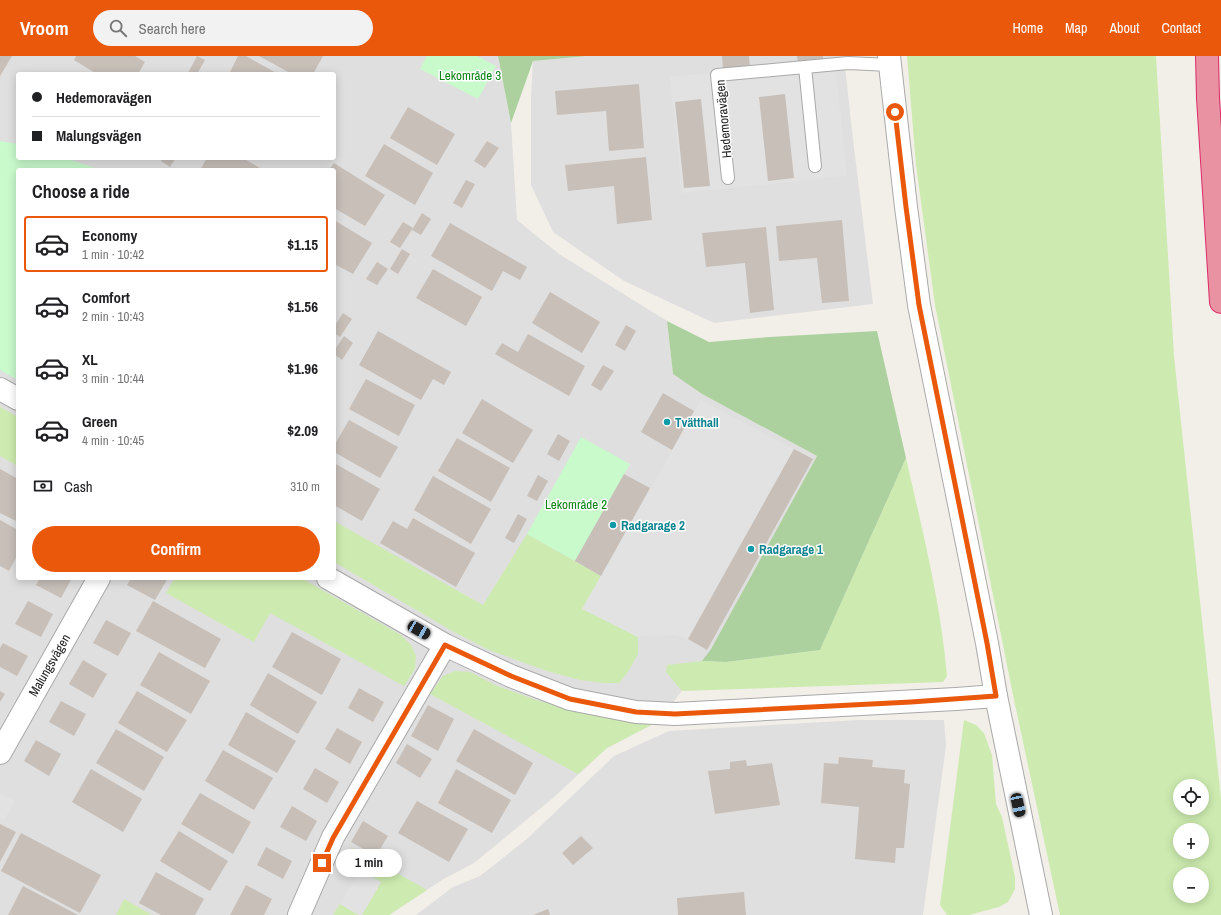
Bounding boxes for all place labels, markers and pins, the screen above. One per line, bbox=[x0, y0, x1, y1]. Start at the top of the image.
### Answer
place label: Tvätthall bbox=[675, 414, 719, 431]
marker: Tvätthall bbox=[662, 417, 672, 427]
place label: Radgarage 2 bbox=[621, 517, 685, 534]
marker: Radgarage 2 bbox=[608, 520, 618, 530]
place label: Radgarage 1 bbox=[759, 541, 823, 558]
marker: Radgarage 1 bbox=[746, 544, 756, 554]

